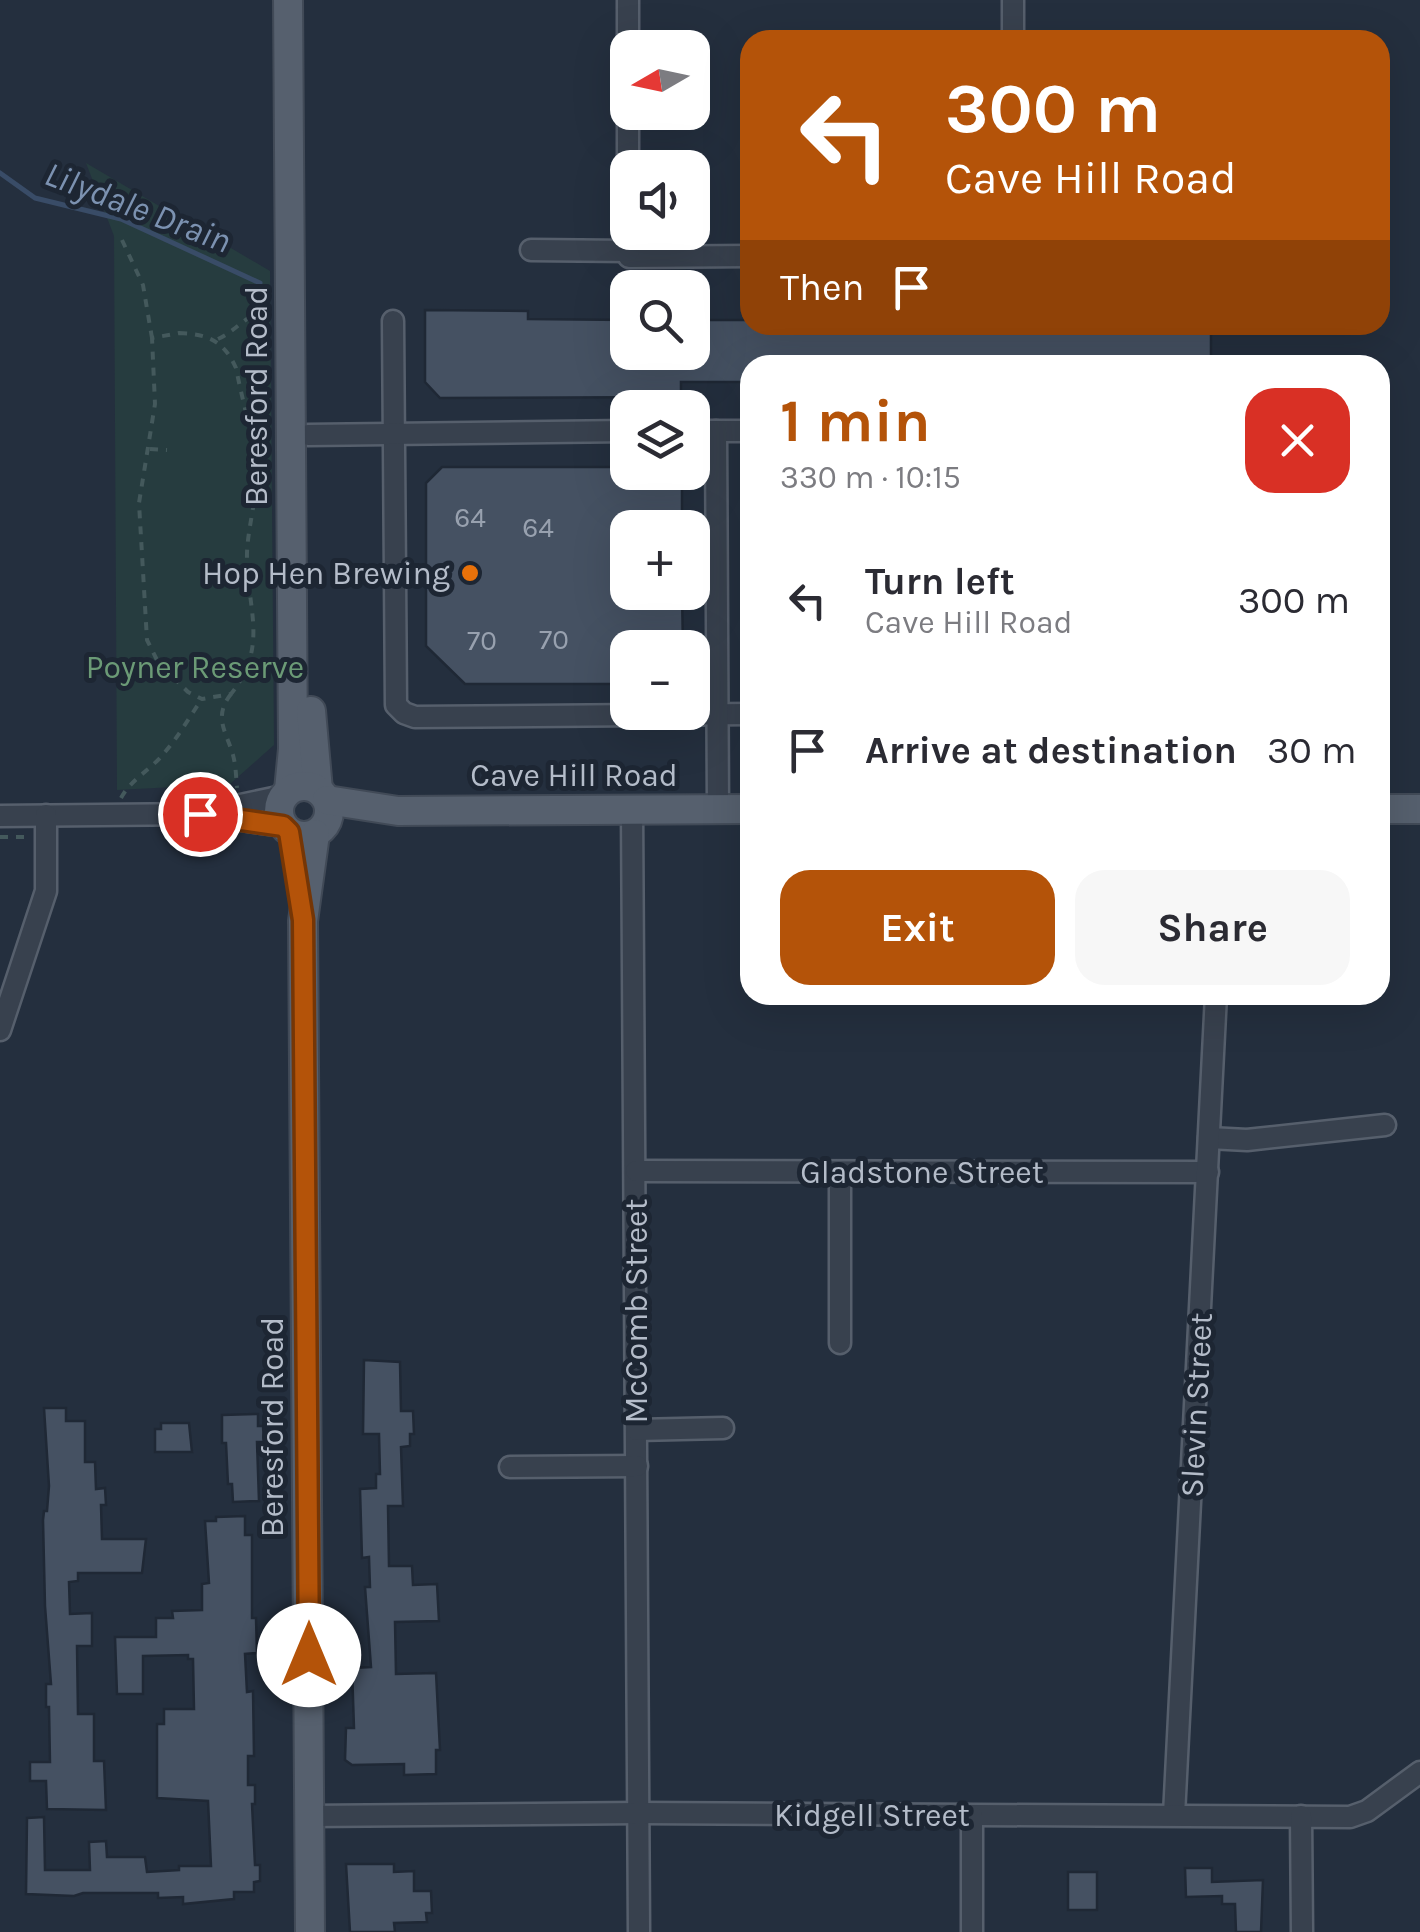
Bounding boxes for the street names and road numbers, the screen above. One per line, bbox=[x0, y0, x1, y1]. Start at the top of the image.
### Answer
street label: Beresford Road bbox=[238, 286, 275, 506]
street label: Cave Hill Road bbox=[470, 757, 678, 794]
street label: Gladstone Street bbox=[800, 1154, 1044, 1191]
street label: McComb Street bbox=[618, 1198, 655, 1424]
street label: Slevin Street bbox=[1173, 1312, 1220, 1498]
street label: Beresford Road bbox=[254, 1317, 291, 1537]
street label: Kidgell Street bbox=[774, 1797, 970, 1834]

